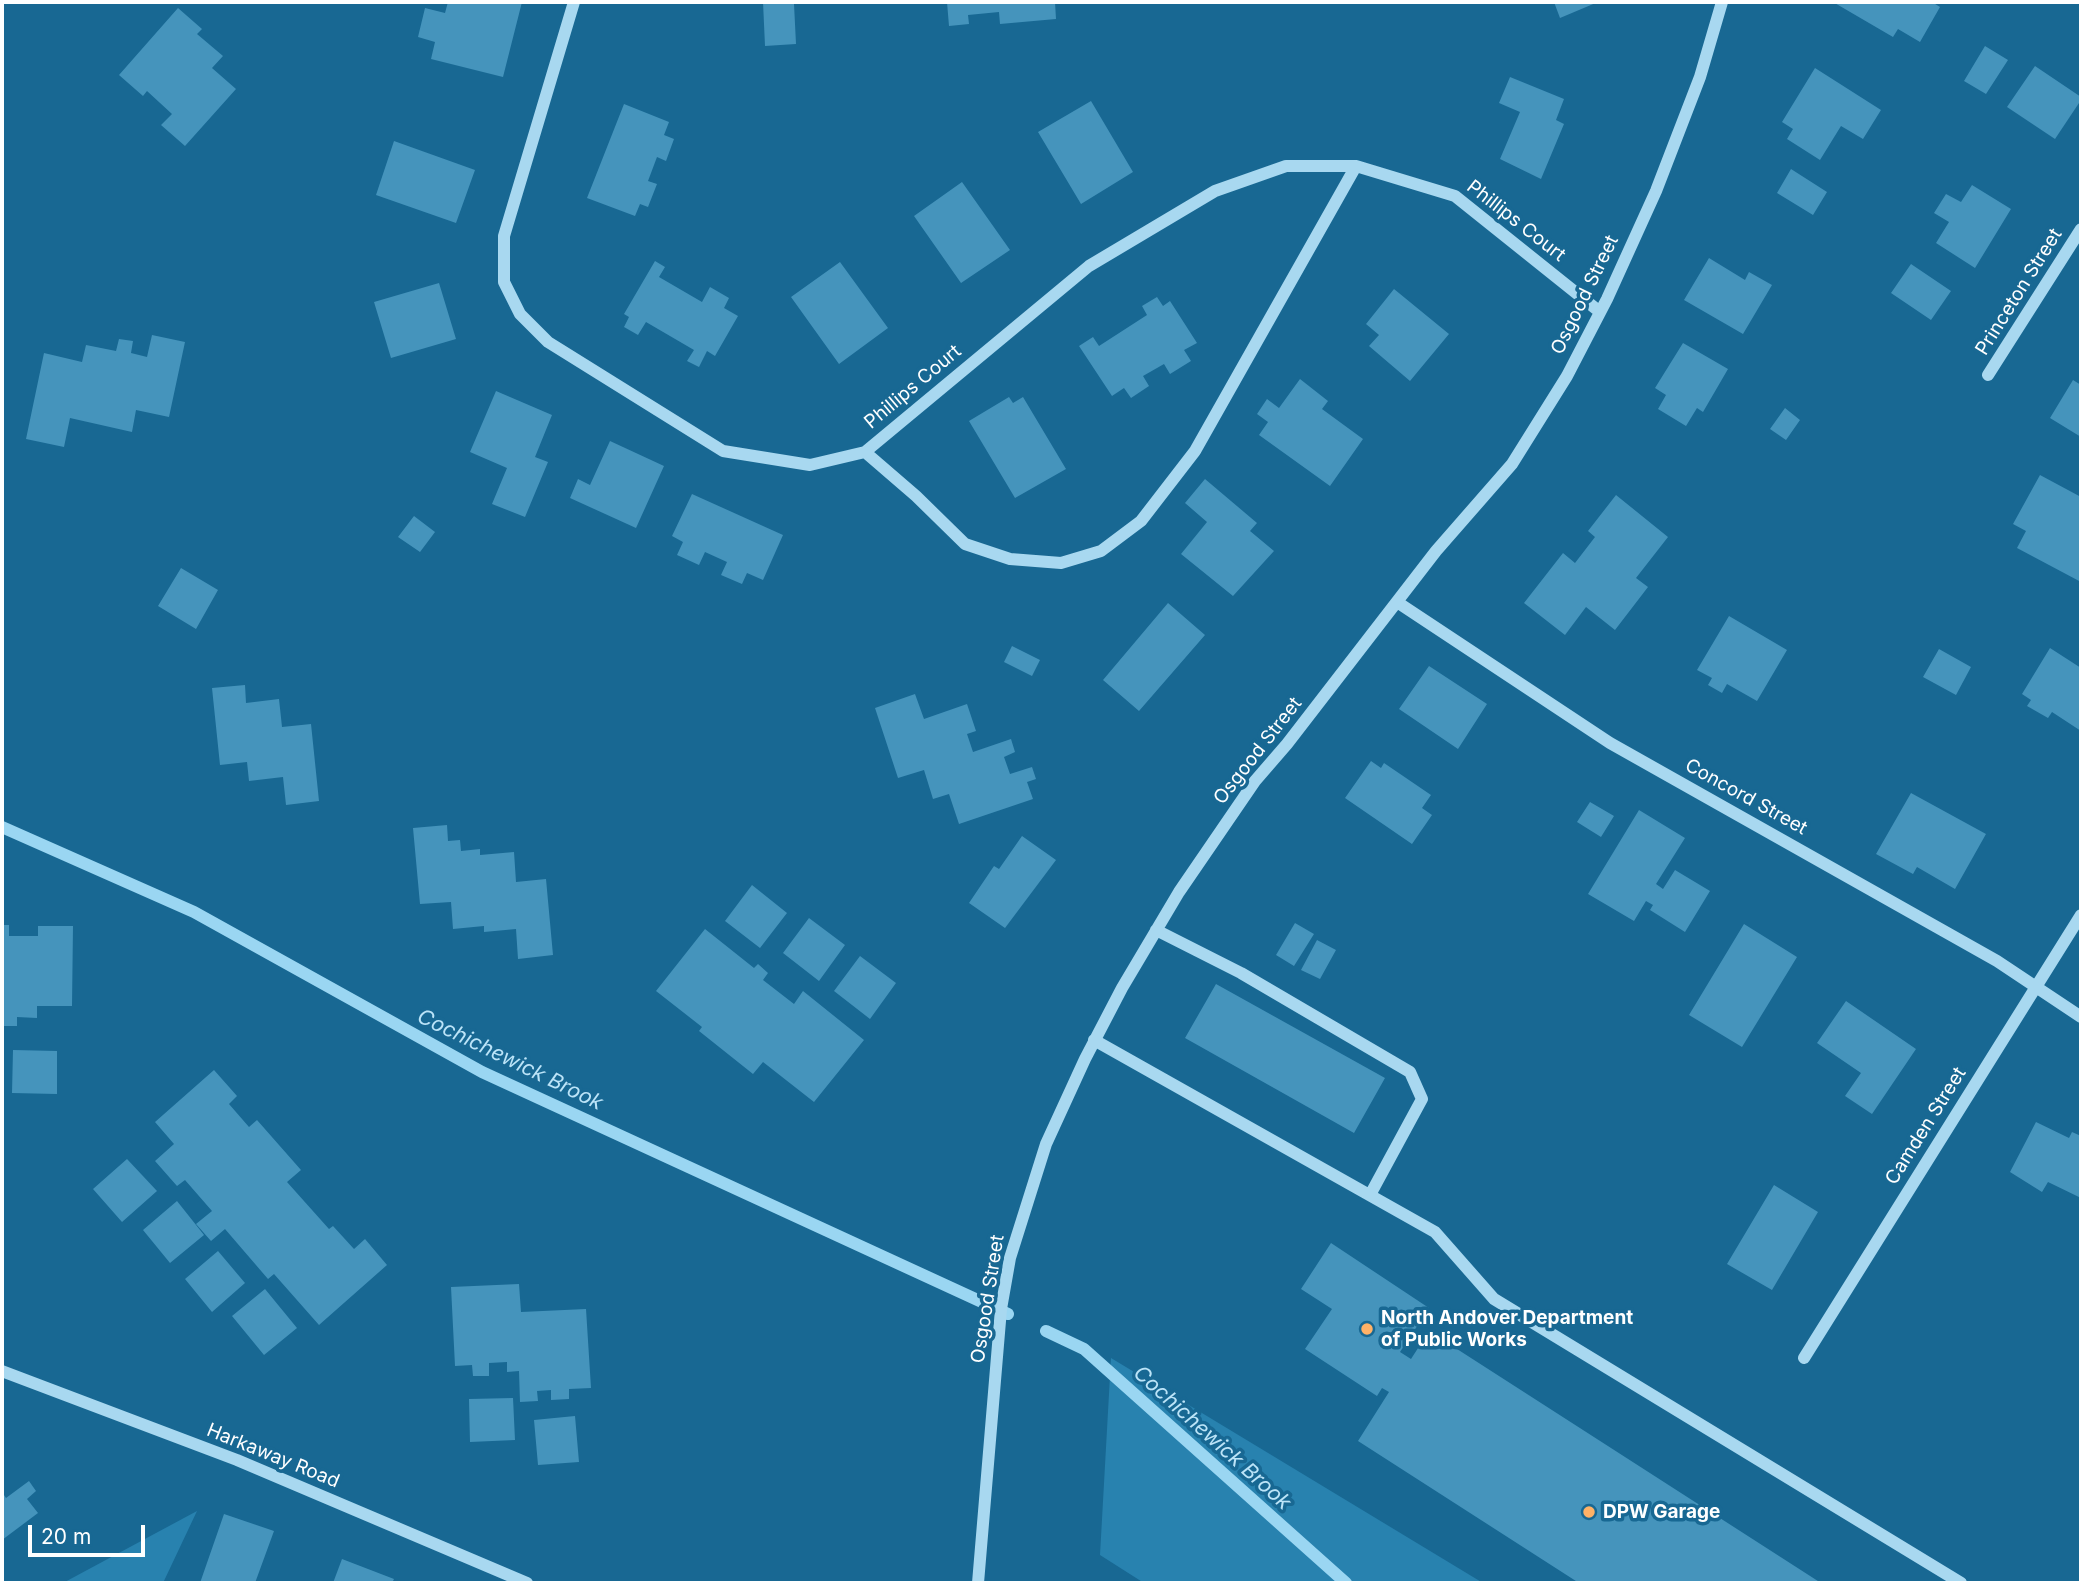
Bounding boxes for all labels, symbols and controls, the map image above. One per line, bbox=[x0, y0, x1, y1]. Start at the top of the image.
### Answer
street label: Phillips Court bbox=[1462, 175, 1570, 267]
street label: Princeton Street bbox=[1971, 224, 2067, 360]
street label: Osgood Street bbox=[1546, 232, 1624, 358]
street label: Phillips Court bbox=[860, 340, 966, 434]
street label: Osgood Street bbox=[1209, 693, 1307, 809]
street label: Concord Street bbox=[1681, 754, 1811, 840]
water label: Cochichewick Brook bbox=[413, 1004, 607, 1116]
street label: Camden Street bbox=[1881, 1063, 1971, 1189]
street label: Osgood Street bbox=[967, 1233, 1009, 1365]
place label: North Andover Department of Public Works bbox=[1381, 1307, 1633, 1351]
marker: North Andover Department of Public Works bbox=[1359, 1321, 1375, 1337]
water label: Cochichewick Brook bbox=[1128, 1361, 1296, 1515]
street label: Harkaway Road bbox=[203, 1419, 343, 1493]
place label: DPW Garage bbox=[1603, 1501, 1720, 1523]
marker: DPW Garage bbox=[1581, 1504, 1597, 1520]
scale bar bbox=[32, 1512, 149, 1556]
text: 20 m bbox=[41, 1524, 91, 1549]

